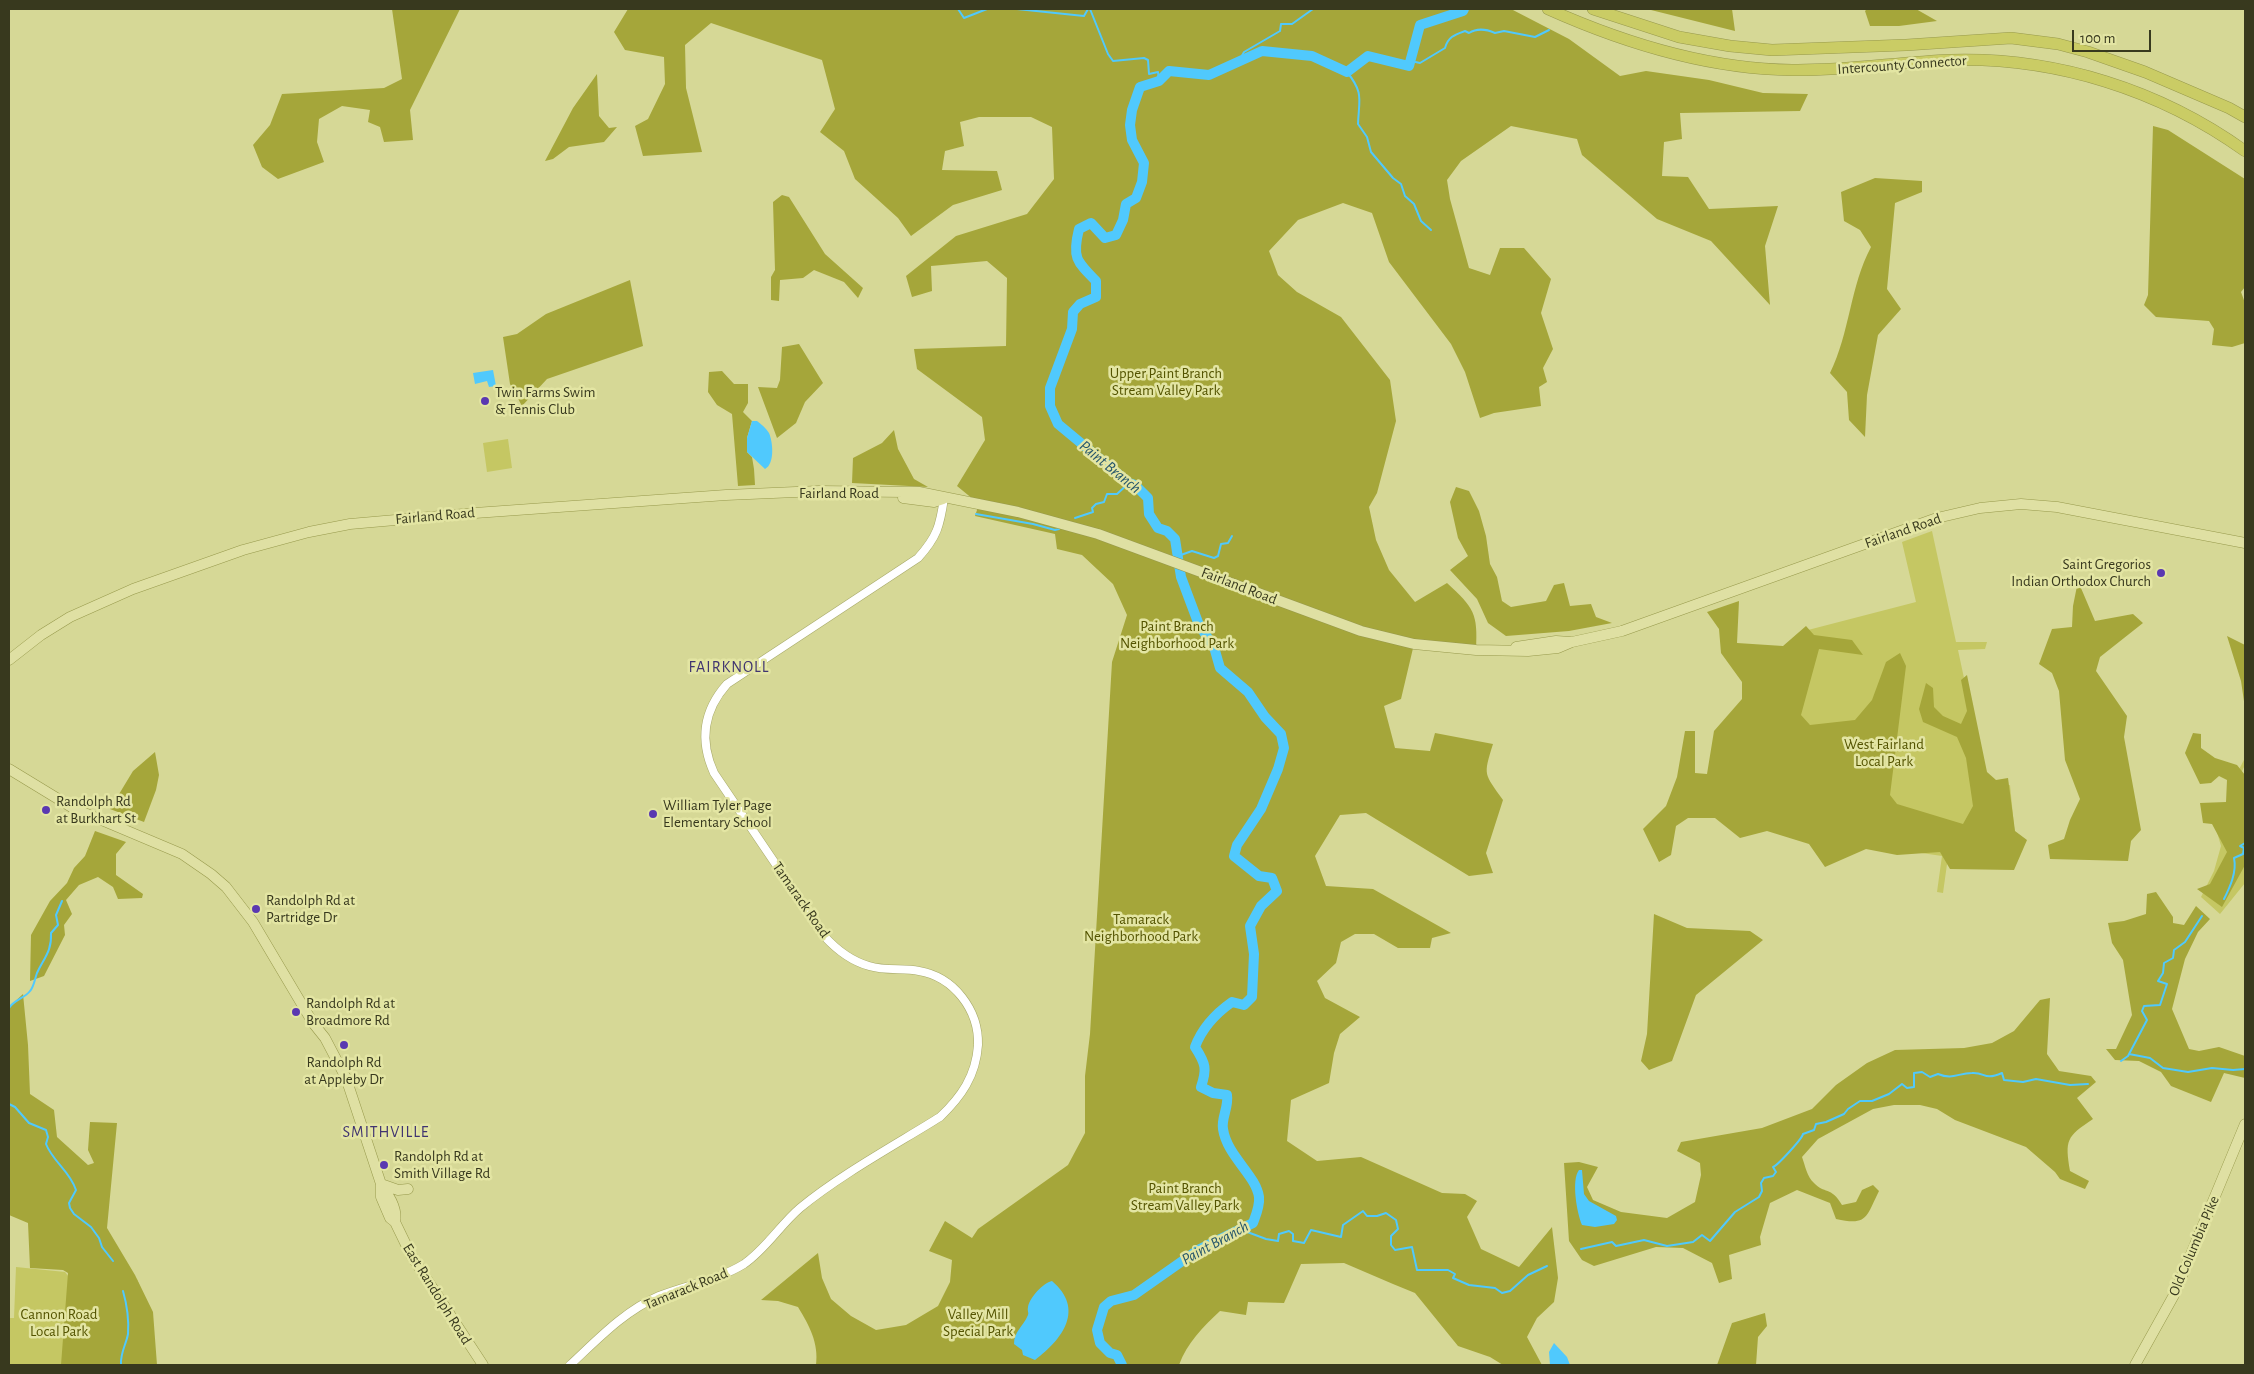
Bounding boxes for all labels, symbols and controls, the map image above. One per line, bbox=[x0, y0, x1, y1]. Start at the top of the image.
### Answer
scale bar bbox=[2074, 20, 2153, 52]
text: 100 m bbox=[2080, 31, 2115, 46]
street label: Intercounty Connector bbox=[1837, 52, 1967, 78]
park label: Upper Paint Branch Stream Valley Park bbox=[1110, 364, 1222, 399]
place label: Twin Farms Swim & Tennis Club bbox=[495, 383, 596, 418]
marker: Twin Farms Swim & Tennis Club bbox=[479, 395, 491, 407]
water label: Paint Branch bbox=[1075, 436, 1145, 498]
street label: Fairland Road bbox=[799, 484, 879, 502]
street label: Fairland Road bbox=[394, 504, 476, 528]
street label: Fairland Road bbox=[1862, 510, 1944, 552]
place label: Saint Gregorios Indian Orthodox Church bbox=[2011, 555, 2151, 590]
street label: Fairland Road bbox=[1199, 563, 1279, 609]
marker: Saint Gregorios Indian Orthodox Church bbox=[2155, 567, 2167, 579]
park label: Paint Branch Neighborhood Park bbox=[1120, 617, 1234, 652]
district label: FAIRKNOLL bbox=[687, 657, 771, 677]
park label: West Fairland Local Park bbox=[1844, 735, 1924, 770]
place label: Randolph Rd at Burkhart St bbox=[56, 792, 136, 827]
place label: William Tyler Page Elementary School bbox=[663, 796, 772, 831]
marker: Randolph Rd at Burkhart St bbox=[40, 804, 52, 816]
marker: William Tyler Page Elementary School bbox=[647, 808, 659, 820]
street label: Tamarack Road bbox=[768, 859, 834, 941]
place label: Randolph Rd at Partridge Dr bbox=[266, 891, 355, 926]
marker: Randolph Rd at Partridge Dr bbox=[250, 903, 262, 915]
park label: Tamarack Neighborhood Park bbox=[1084, 910, 1198, 945]
place label: Randolph Rd at Broadmore Rd bbox=[306, 994, 395, 1029]
marker: Randolph Rd at Broadmore Rd bbox=[290, 1006, 302, 1018]
marker: Randolph Rd at Appleby Dr bbox=[338, 1039, 350, 1051]
place label: Randolph Rd at Appleby Dr bbox=[304, 1053, 384, 1088]
district label: SMITHVILLE bbox=[341, 1122, 431, 1142]
place label: Randolph Rd at Smith Village Rd bbox=[394, 1147, 490, 1182]
marker: Randolph Rd at Smith Village Rd bbox=[378, 1159, 390, 1171]
park label: Paint Branch Stream Valley Park bbox=[1131, 1179, 1239, 1214]
street label: Old Columbia Pike bbox=[2165, 1193, 2223, 1299]
water label: Paint Branch bbox=[1178, 1217, 1252, 1269]
street label: East Randolph Road bbox=[399, 1240, 475, 1348]
street label: Tamarack Road bbox=[642, 1264, 730, 1314]
park label: Cannon Road Local Park bbox=[20, 1305, 98, 1340]
park label: Valley Mill Special Park bbox=[943, 1305, 1013, 1340]

